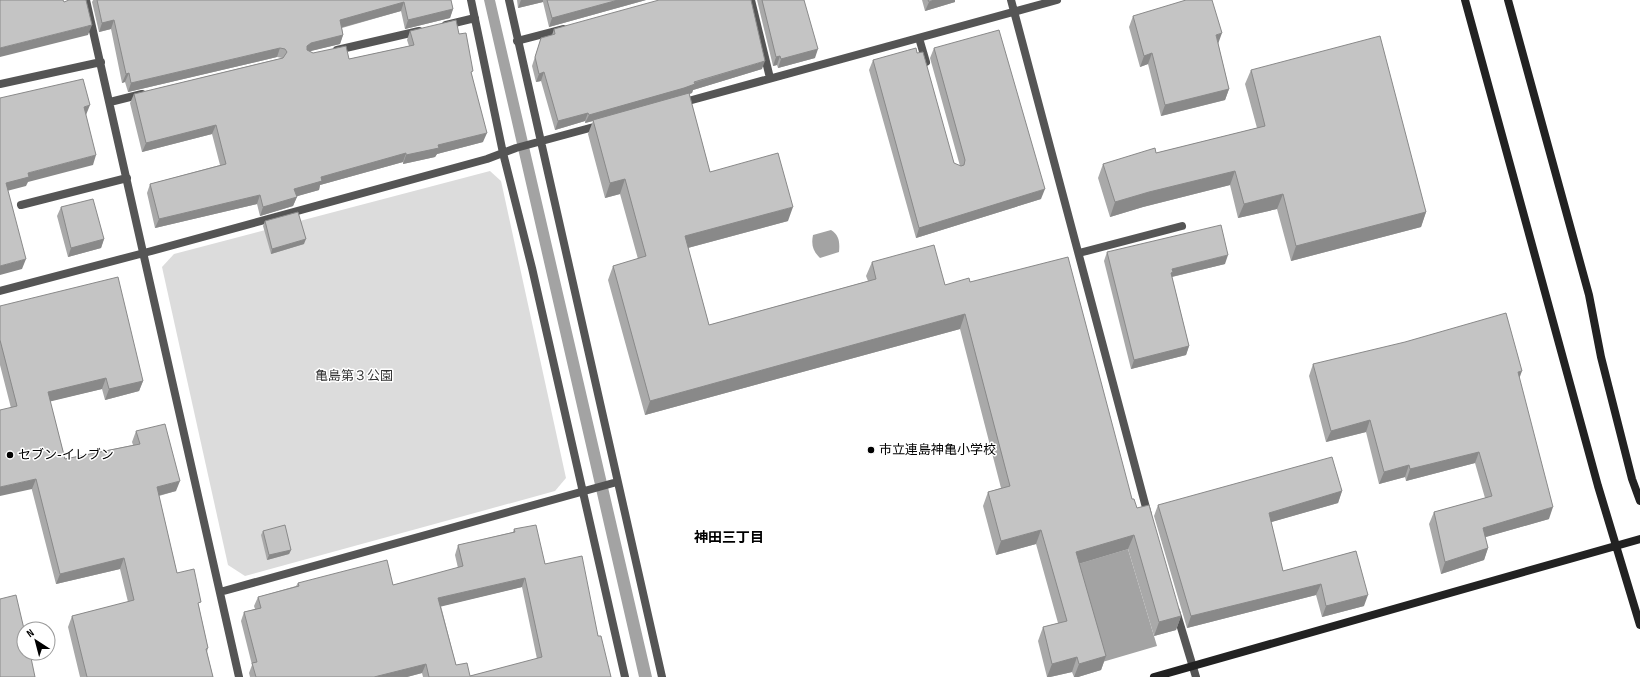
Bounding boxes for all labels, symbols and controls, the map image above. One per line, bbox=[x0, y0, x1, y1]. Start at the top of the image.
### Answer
park label: 亀島第３公園 bbox=[315, 368, 393, 384]
place label: 市立連島神亀小学校 bbox=[879, 442, 996, 458]
marker: 市立連島神亀小学校 bbox=[866, 445, 876, 455]
place label: セブン-イレブン bbox=[18, 447, 114, 463]
marker: セブン-イレブン bbox=[5, 450, 15, 460]
district label: 神田三丁目 bbox=[694, 529, 764, 546]
north arrow bbox=[16, 621, 56, 661]
text: N bbox=[24, 626, 37, 640]

